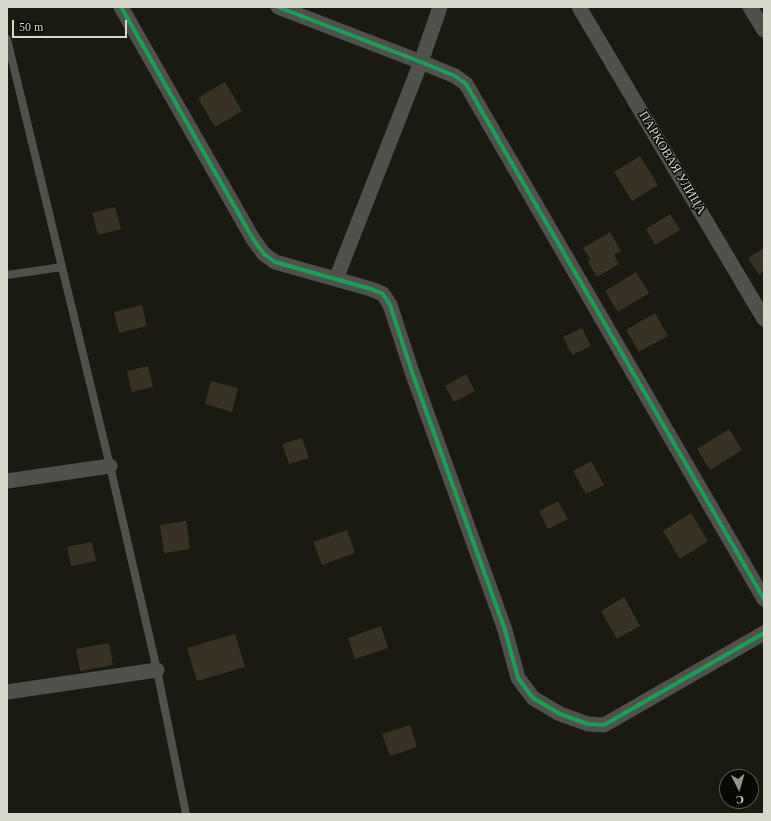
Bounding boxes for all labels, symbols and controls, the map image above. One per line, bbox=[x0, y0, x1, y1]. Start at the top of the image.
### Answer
scale bar bbox=[14, 12, 129, 38]
text: 50 m bbox=[19, 20, 43, 34]
street label: ПАРКОВАЯ УЛИЦА bbox=[635, 109, 709, 217]
north arrow bbox=[719, 769, 759, 809]
text: С bbox=[735, 794, 744, 806]

